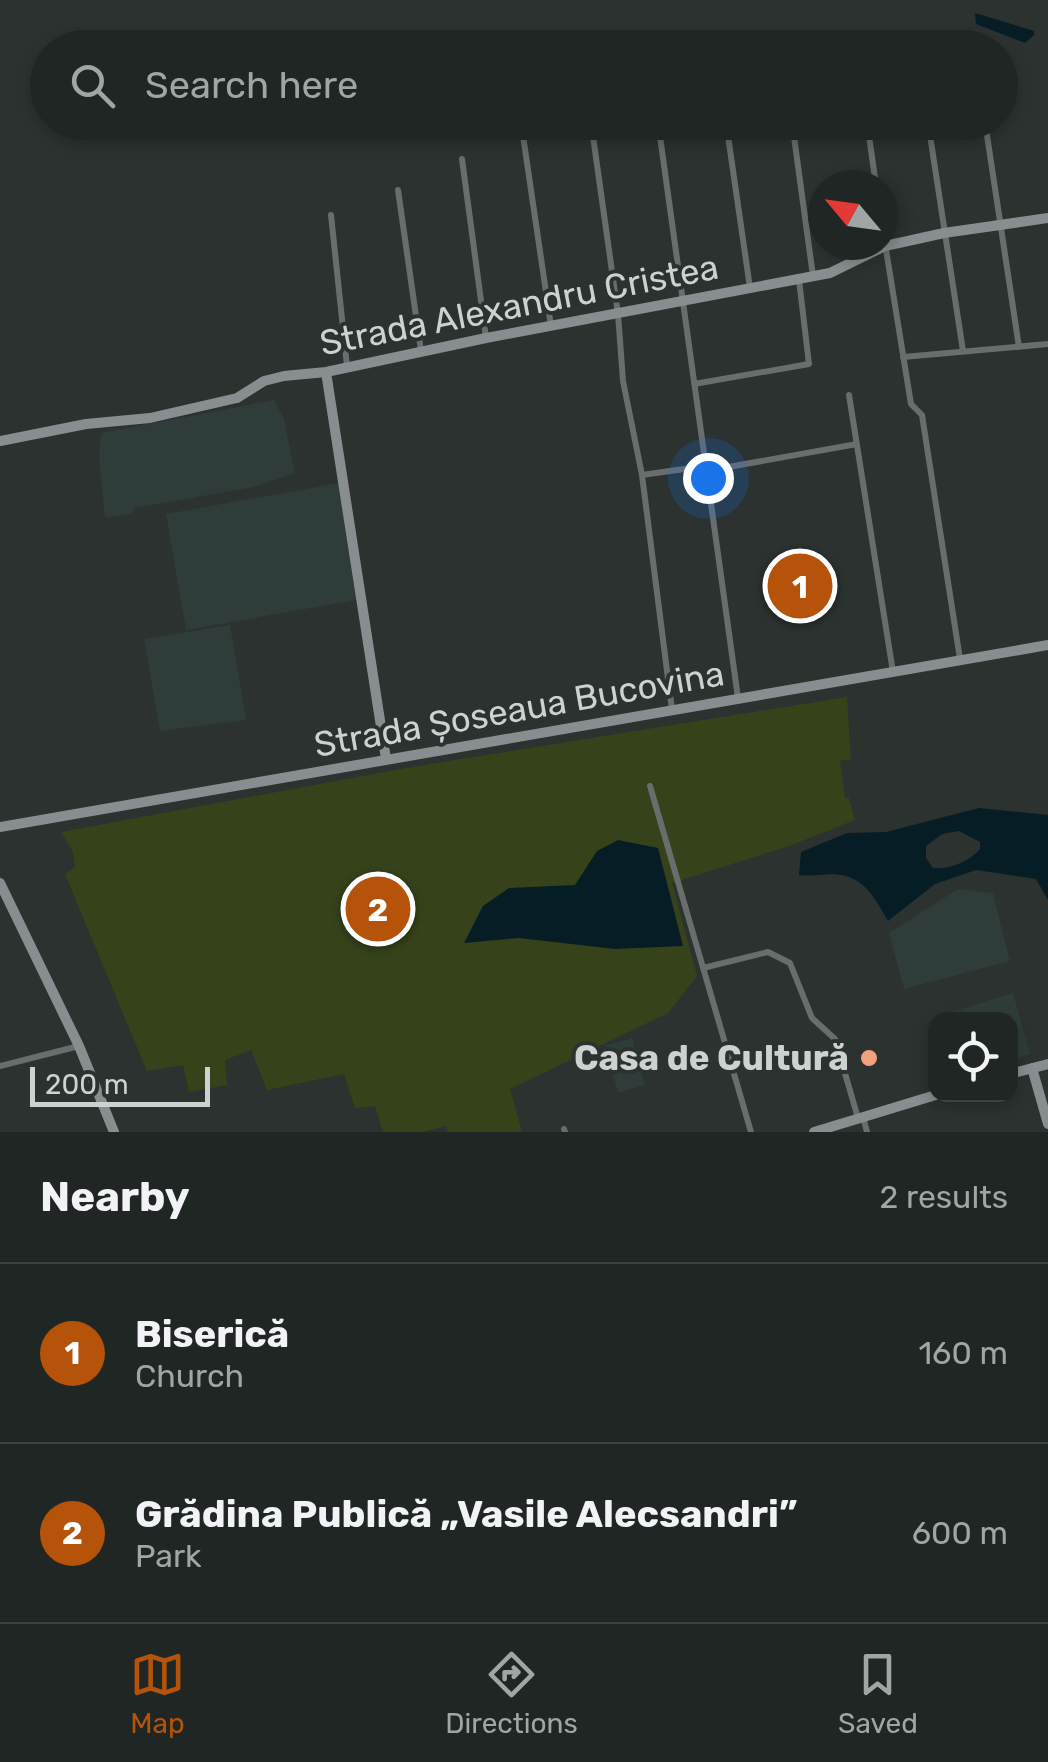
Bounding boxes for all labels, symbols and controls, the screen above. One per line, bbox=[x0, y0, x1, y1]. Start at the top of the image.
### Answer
search box bbox=[30, 30, 1018, 140]
icon: search bbox=[65, 58, 120, 113]
text: Search here bbox=[145, 62, 358, 108]
north arrow bbox=[808, 170, 898, 260]
street label: Strada Alexandru Cristea bbox=[316, 246, 722, 364]
your location bbox=[683, 453, 734, 504]
pin: 1 bbox=[768, 548, 832, 624]
street label: Strada Șoseaua Bucovina bbox=[311, 652, 727, 766]
pin: 2 bbox=[346, 872, 410, 946]
map controls bbox=[928, 1012, 1018, 1102]
button: locate bbox=[928, 1012, 1018, 1102]
place label: Casa de Cultură bbox=[574, 1037, 849, 1079]
marker: Casa de Cultură bbox=[858, 1047, 880, 1069]
scale bar bbox=[30, 1062, 210, 1106]
text: 200 m bbox=[45, 1068, 129, 1101]
text: Nearby bbox=[40, 1172, 190, 1222]
text: 2 results bbox=[879, 1178, 1008, 1216]
text: Biserică bbox=[135, 1311, 289, 1357]
text: 1 bbox=[65, 1334, 80, 1372]
text: 160 m bbox=[918, 1334, 1008, 1372]
text: Church bbox=[135, 1357, 244, 1395]
text: Grădina Publică „Vasile Alecsandri” bbox=[135, 1491, 797, 1537]
text: 2 bbox=[62, 1514, 83, 1552]
text: 600 m bbox=[912, 1514, 1008, 1552]
text: Park bbox=[135, 1537, 202, 1575]
tab: Map bbox=[130, 1647, 185, 1740]
tab: Directions bbox=[445, 1647, 578, 1740]
tab: Saved bbox=[838, 1647, 918, 1740]

